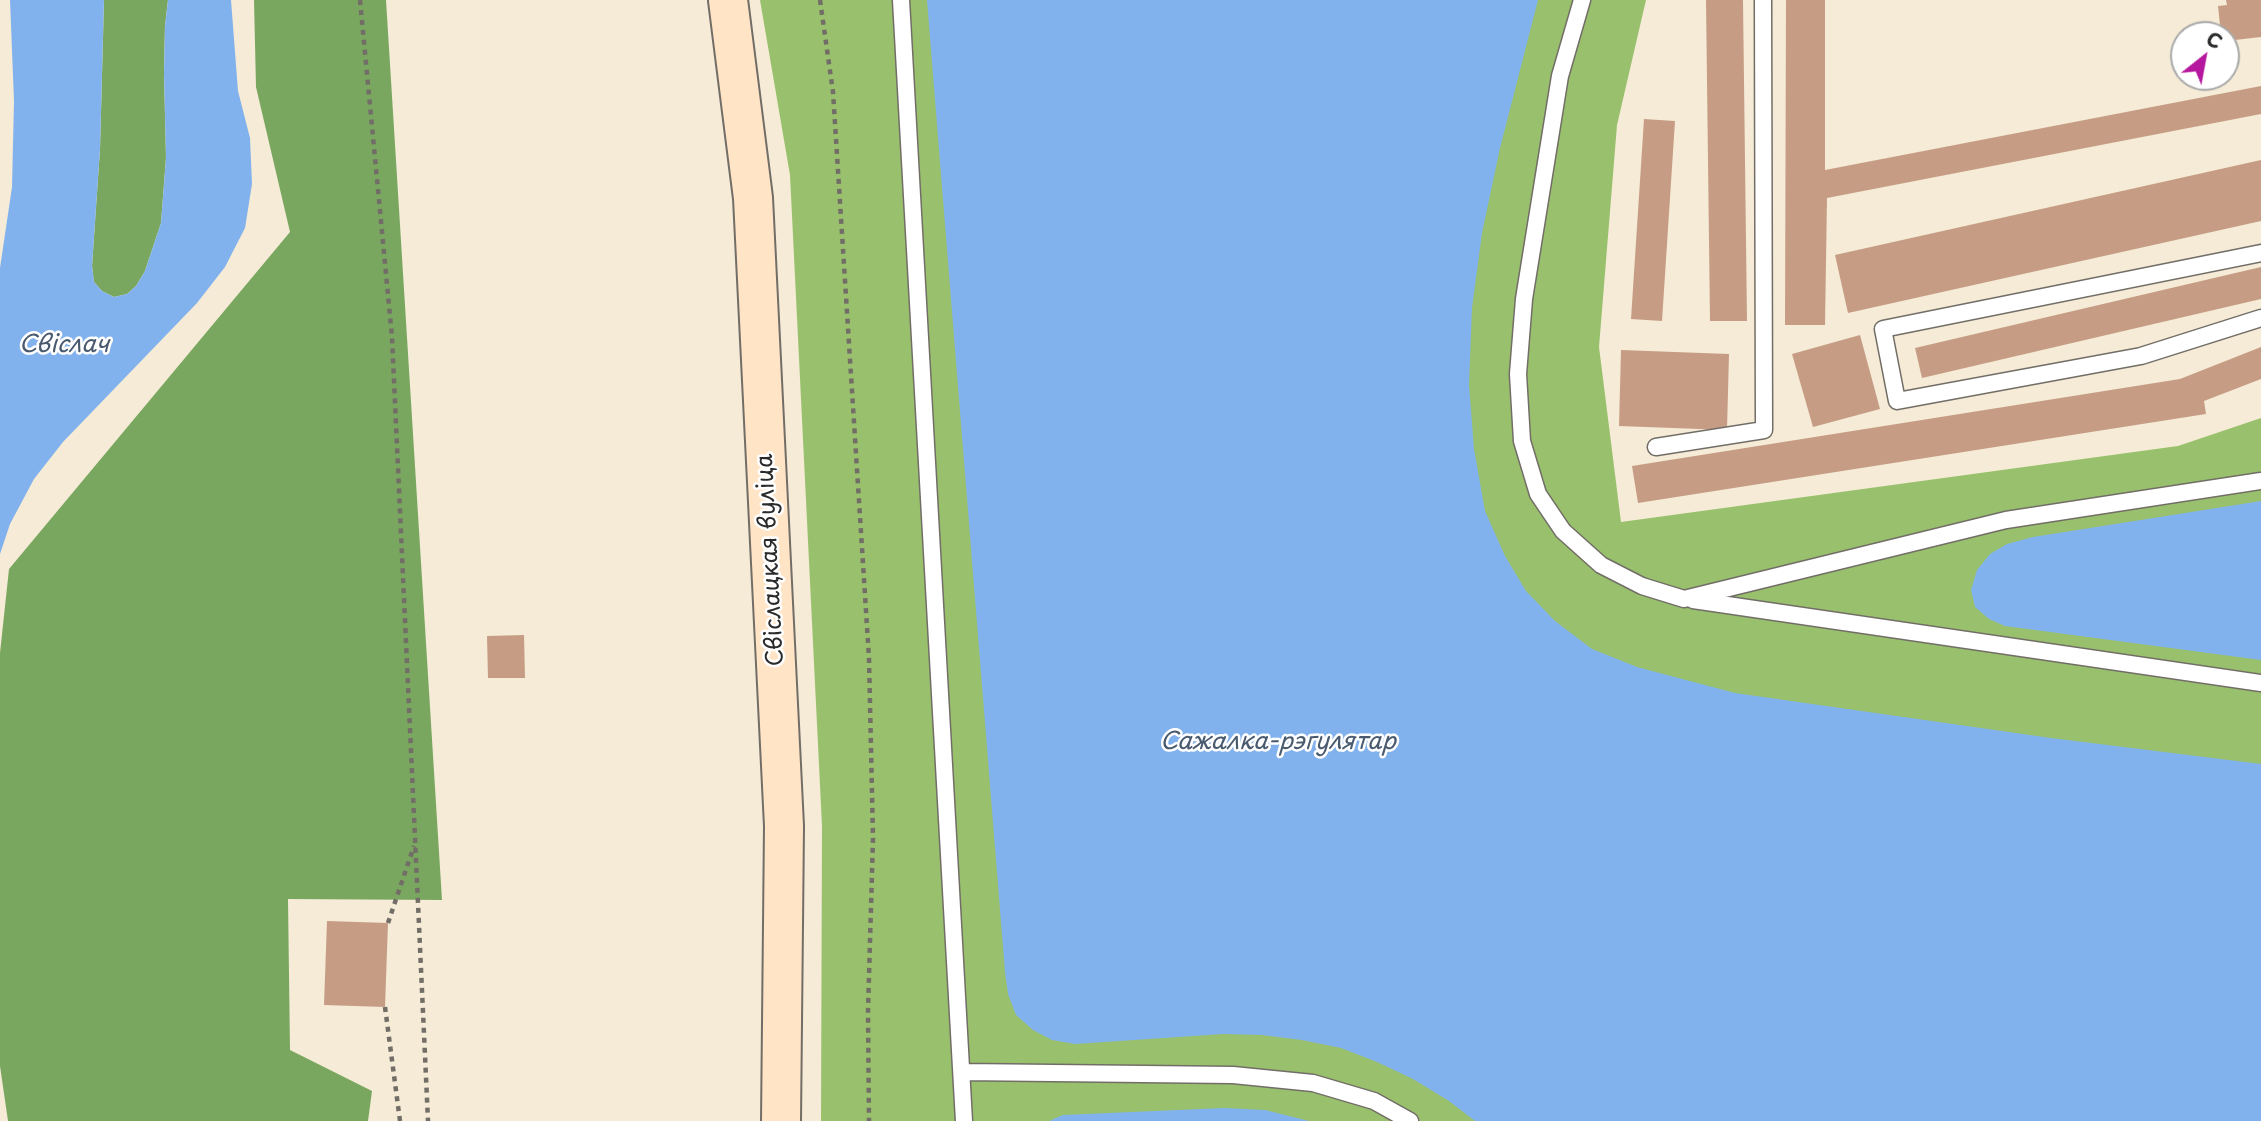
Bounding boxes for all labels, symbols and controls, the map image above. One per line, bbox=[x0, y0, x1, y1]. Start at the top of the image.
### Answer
north arrow bbox=[2170, 21, 2240, 91]
text: С bbox=[2201, 24, 2228, 55]
water label: Свіслач bbox=[19, 331, 109, 359]
street label: Свіслацкая вуліца bbox=[752, 453, 790, 667]
water label: Сажалка-рэгулятар bbox=[1160, 728, 1396, 756]

